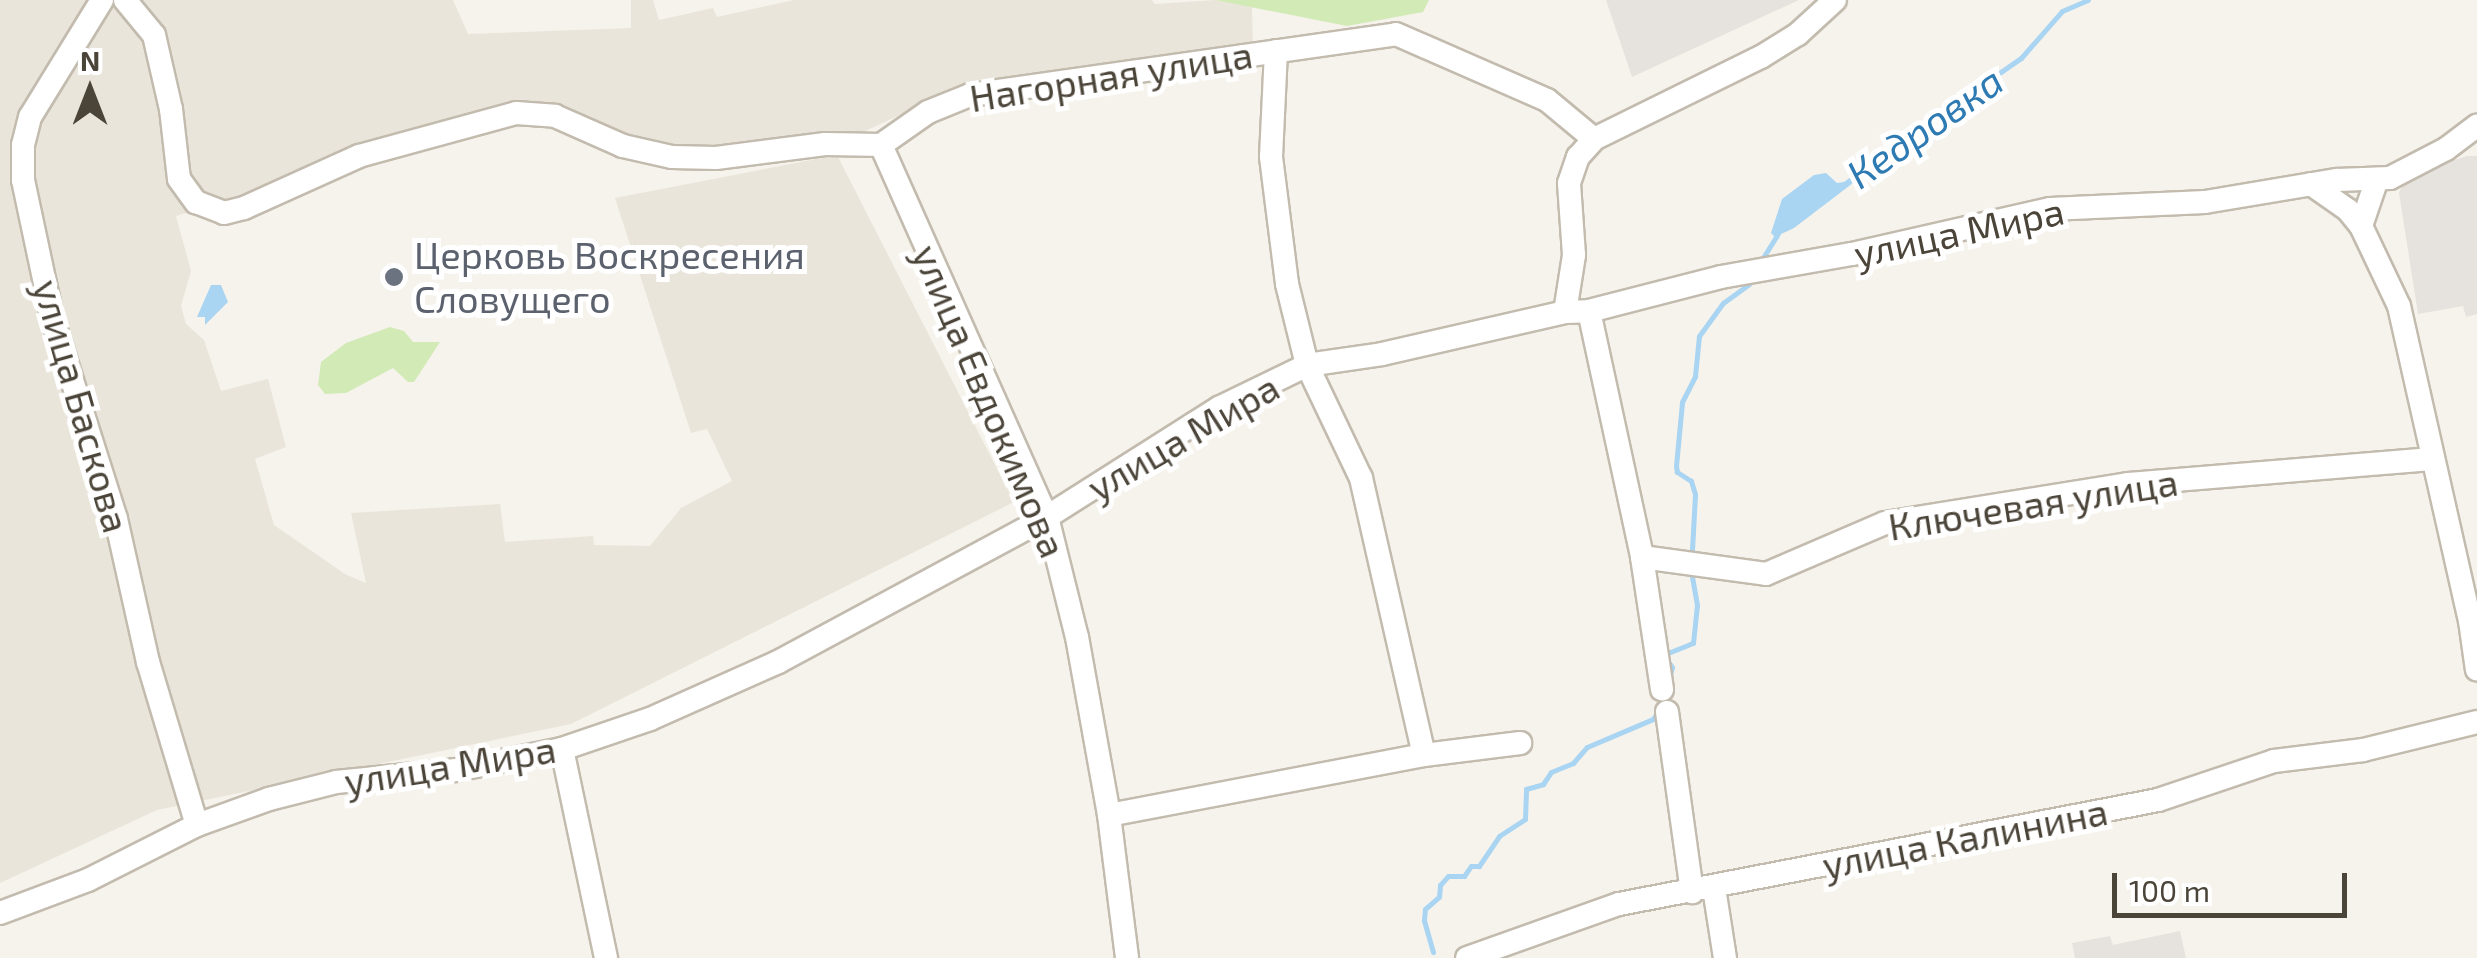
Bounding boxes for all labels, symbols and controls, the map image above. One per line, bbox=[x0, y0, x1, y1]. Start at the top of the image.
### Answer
street label: Нагорная улица bbox=[966, 31, 1256, 121]
north arrow bbox=[40, 40, 140, 140]
text: N bbox=[80, 43, 100, 77]
water label: Кедровка bbox=[1837, 55, 2011, 197]
street label: улица Мира bbox=[1850, 188, 2068, 276]
place label: Церковь Воскресения Словущего bbox=[414, 232, 805, 322]
street label: улица Евдокимова bbox=[904, 238, 1076, 564]
marker: Церковь Воскресения Словущего bbox=[383, 266, 405, 288]
street label: улица Баскова bbox=[24, 274, 140, 538]
street label: улица Мира bbox=[1079, 364, 1287, 510]
street label: Ключевая улица bbox=[1885, 459, 2181, 549]
street label: улица Мира bbox=[341, 726, 559, 804]
street label: улица Калинина bbox=[1819, 788, 2111, 888]
scale bar bbox=[2117, 853, 2352, 915]
text: 100 m bbox=[2129, 872, 2210, 908]

